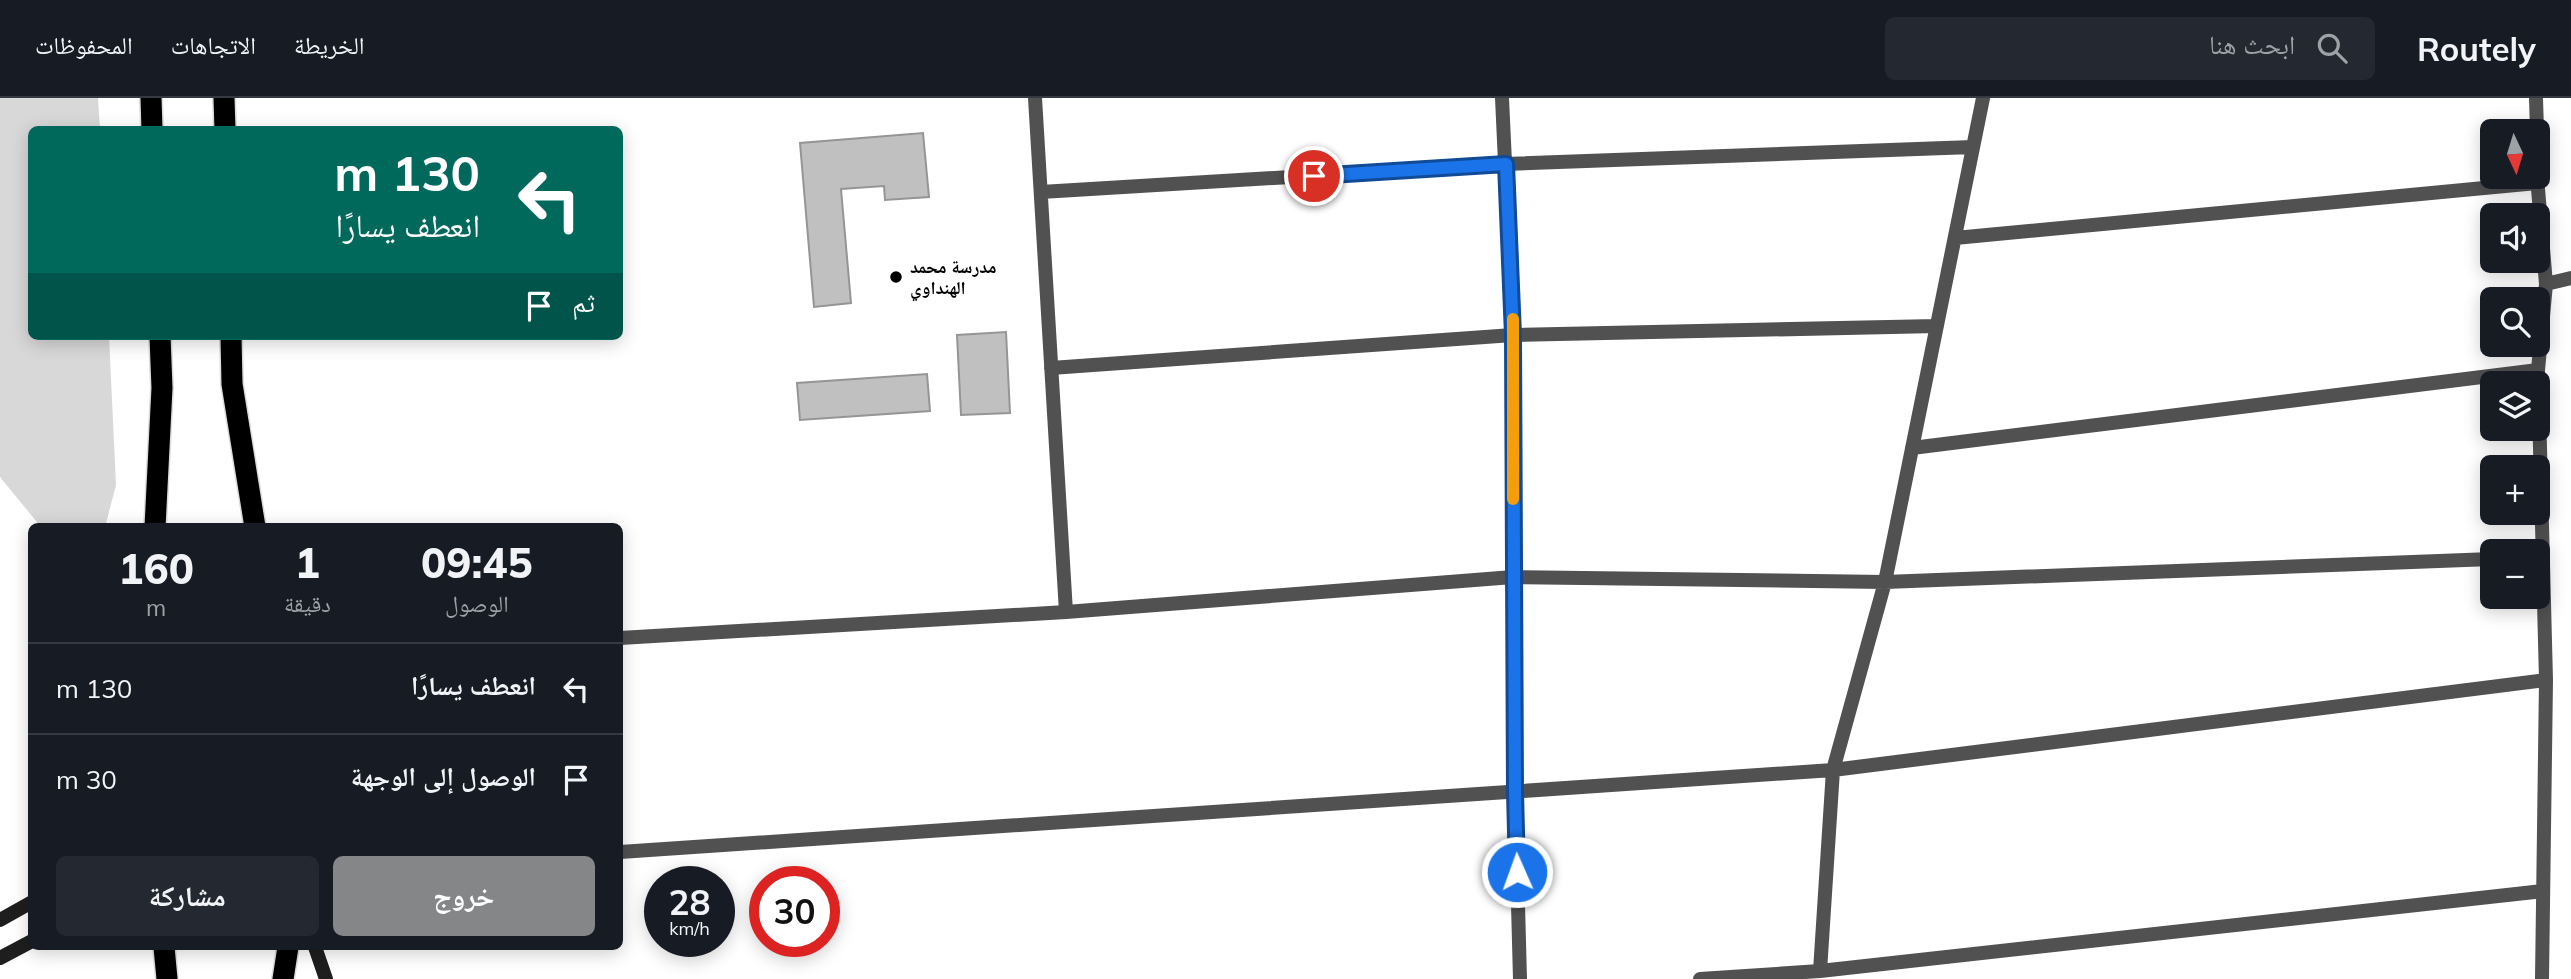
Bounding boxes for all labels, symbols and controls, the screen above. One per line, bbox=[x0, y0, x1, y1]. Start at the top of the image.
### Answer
search box bbox=[1885, 17, 2375, 80]
text: ابحث هنا bbox=[2209, 28, 2295, 61]
text: Routely bbox=[2417, 28, 2536, 69]
icon: search bbox=[2313, 29, 2351, 67]
text: المحفوظات bbox=[35, 30, 133, 60]
text: الاتجاهات bbox=[171, 30, 256, 60]
text: الخريطة bbox=[294, 30, 365, 60]
north arrow bbox=[2480, 119, 2550, 189]
map controls bbox=[2480, 119, 2550, 609]
text: 130 m bbox=[334, 142, 480, 203]
pin bbox=[1284, 146, 1344, 206]
icon: left bbox=[504, 154, 595, 245]
icon: arrive bbox=[1295, 157, 1333, 195]
button: sound bbox=[2480, 203, 2550, 273]
text: انعطف يسارًا bbox=[335, 205, 480, 245]
place label: مدرسة محمد الهنداوي bbox=[910, 255, 996, 302]
marker: مدرسة محمد الهنداوي bbox=[888, 269, 904, 285]
text: ثم bbox=[572, 286, 595, 319]
icon: arrive bbox=[520, 287, 558, 325]
button: search bbox=[2480, 287, 2550, 357]
button: layers bbox=[2480, 371, 2550, 441]
button: + bbox=[2480, 455, 2550, 525]
text: 1 bbox=[295, 536, 320, 589]
text: 09:45 bbox=[421, 536, 533, 589]
button: − bbox=[2480, 539, 2550, 609]
text: 160 bbox=[118, 542, 194, 595]
text: دقيقة bbox=[284, 589, 331, 618]
text: الوصول bbox=[445, 589, 509, 618]
text: m bbox=[146, 593, 166, 622]
text: انعطف يسارًا bbox=[411, 669, 536, 702]
icon: left bbox=[557, 670, 595, 708]
text: 130 m bbox=[56, 672, 132, 705]
text: الوصول إلى الوجهة bbox=[351, 760, 536, 793]
icon: arrive bbox=[557, 761, 595, 799]
text: 30 m bbox=[56, 763, 117, 796]
position arrow bbox=[1480, 835, 1554, 909]
button: مشاركة bbox=[56, 856, 319, 936]
button: خروج bbox=[333, 856, 595, 936]
speed limit sign: 30 bbox=[749, 866, 840, 957]
text: 28 bbox=[668, 880, 711, 924]
text: km/h bbox=[669, 917, 710, 940]

